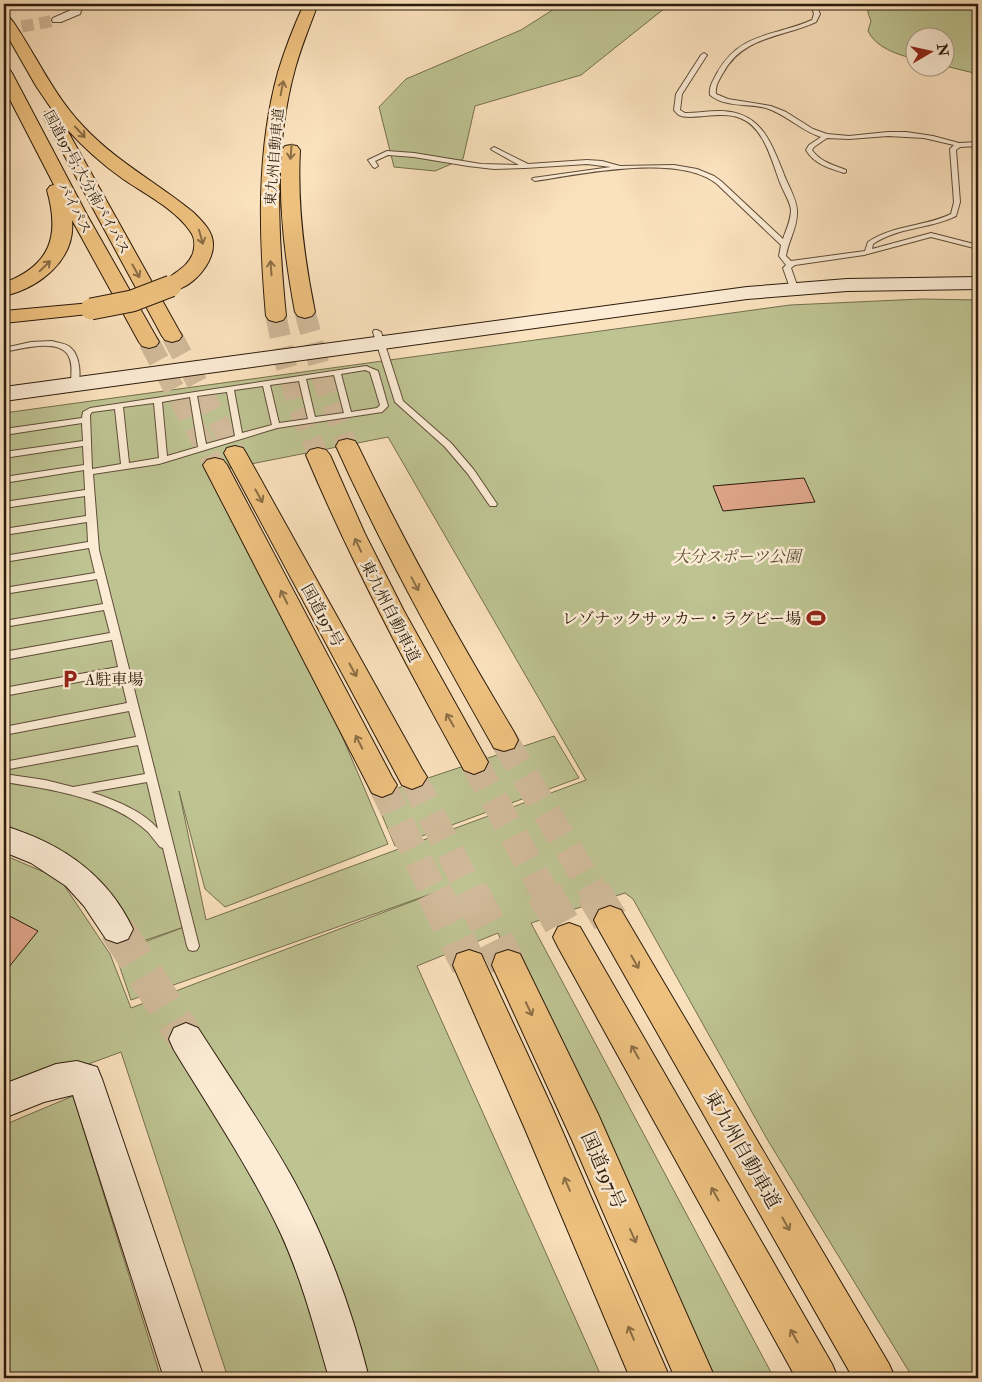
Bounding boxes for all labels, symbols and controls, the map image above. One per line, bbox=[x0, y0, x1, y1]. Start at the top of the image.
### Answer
north arrow bbox=[904, 28, 954, 78]
text: N bbox=[933, 42, 952, 58]
one-way arrow bbox=[277, 81, 287, 97]
street label: 国道197号;大分南バイパス bbox=[40, 107, 134, 257]
street label: 東九州自動車道 bbox=[262, 107, 287, 207]
one-way arrow bbox=[74, 126, 86, 139]
one-way arrow bbox=[286, 144, 296, 160]
street label: バイパス bbox=[54, 179, 96, 237]
one-way arrow bbox=[196, 229, 206, 245]
one-way arrow bbox=[39, 260, 52, 272]
one-way arrow bbox=[267, 260, 276, 276]
one-way arrow bbox=[131, 263, 141, 278]
one-way arrow bbox=[254, 489, 264, 503]
one-way arrow bbox=[353, 538, 362, 553]
park label: 大分スポーツ公園 bbox=[673, 547, 804, 567]
street label: 東九州自動車道 bbox=[356, 557, 424, 666]
one-way arrow bbox=[411, 576, 420, 591]
street label: 国道197号 bbox=[297, 580, 348, 651]
one-way arrow bbox=[279, 590, 289, 605]
sports icon: レゾナックサッカー・ラグビー場 bbox=[805, 607, 827, 629]
place label: レゾナックサッカー・ラグビー場 bbox=[562, 609, 801, 629]
one-way arrow bbox=[348, 662, 358, 677]
parking icon: A駐車場 bbox=[59, 668, 81, 690]
place label: A駐車場 bbox=[84, 670, 143, 690]
one-way arrow bbox=[445, 712, 455, 727]
one-way arrow bbox=[354, 734, 364, 749]
one-way arrow bbox=[630, 955, 640, 969]
one-way arrow bbox=[525, 1001, 534, 1016]
one-way arrow bbox=[630, 1045, 640, 1060]
street label: 東九州自動車道 bbox=[698, 1086, 786, 1213]
street label: 国道197号 bbox=[575, 1128, 631, 1213]
one-way arrow bbox=[561, 1177, 571, 1192]
one-way arrow bbox=[710, 1186, 720, 1201]
one-way arrow bbox=[782, 1216, 791, 1231]
one-way arrow bbox=[629, 1228, 639, 1243]
one-way arrow bbox=[625, 1326, 634, 1341]
one-way arrow bbox=[789, 1328, 799, 1343]

